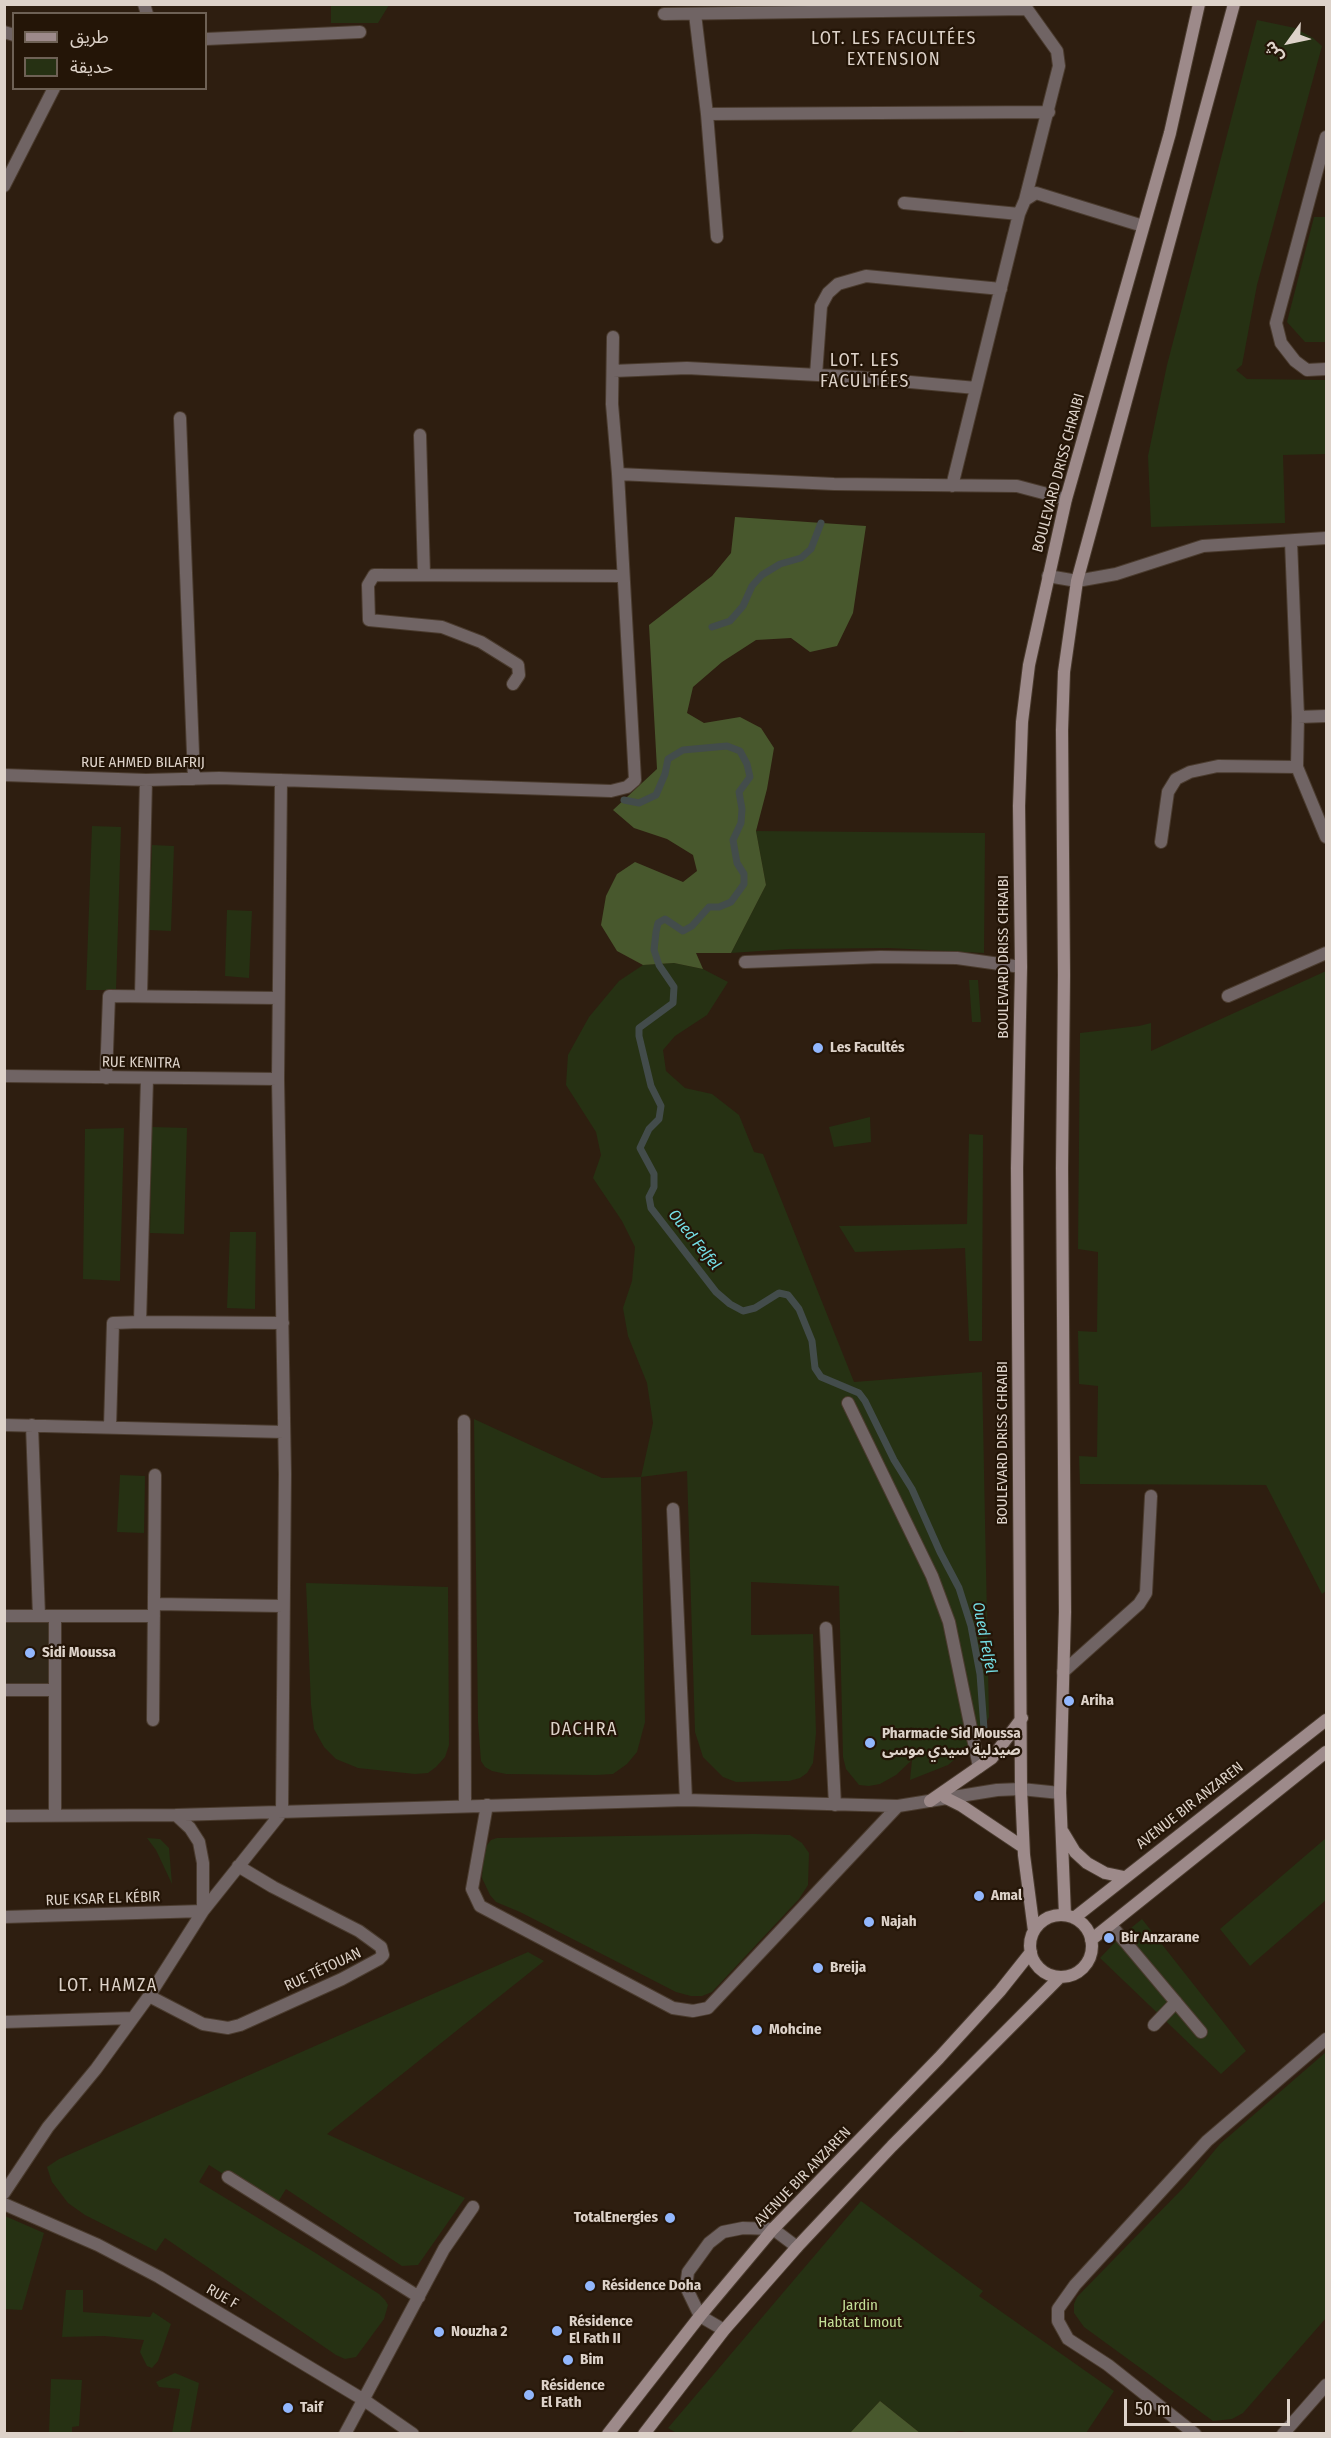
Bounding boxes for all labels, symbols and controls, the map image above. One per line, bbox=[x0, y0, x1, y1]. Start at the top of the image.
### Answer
legend bbox=[12, 12, 207, 90]
north arrow bbox=[1259, 12, 1319, 72]
text: طريق bbox=[70, 26, 109, 48]
district label: LOT. LES FACULTÉES EXTENSION bbox=[811, 28, 977, 70]
text: ش bbox=[1260, 38, 1287, 66]
text: حديقة bbox=[70, 56, 113, 78]
district label: LOT. LES FACULTÉES bbox=[820, 350, 910, 392]
street label: BOULEVARD DRISS CHRAIBI bbox=[1029, 392, 1089, 554]
street label: RUE AHMED BILAFRIJ bbox=[81, 754, 205, 772]
street label: BOULEVARD DRISS CHRAIBI bbox=[995, 875, 1013, 1039]
place label: Les Facultés bbox=[830, 1039, 905, 1057]
marker: Les Facultés bbox=[811, 1041, 825, 1055]
street label: RUE KENITRA bbox=[102, 1053, 180, 1073]
water label: Oued Felfel bbox=[664, 1206, 724, 1274]
street label: BOULEVARD DRISS CHRAIBI bbox=[994, 1361, 1012, 1525]
water label: Oued Felfel bbox=[968, 1601, 1000, 1675]
place label: Sidi Moussa bbox=[42, 1644, 116, 1662]
marker: Sidi Moussa bbox=[23, 1646, 37, 1660]
place label: Ariha bbox=[1081, 1692, 1114, 1710]
marker: Ariha bbox=[1062, 1694, 1076, 1708]
district label: DACHRA bbox=[550, 1719, 618, 1741]
place label: Pharmacie Sid Moussa صيدلية سيدي موسى bbox=[882, 1725, 1021, 1760]
marker: Pharmacie Sid Moussa صيدلية سيدي موسى bbox=[863, 1736, 877, 1750]
street label: AVENUE BIR ANZAREN bbox=[1133, 1759, 1247, 1853]
place label: Amal bbox=[991, 1887, 1022, 1905]
street label: RUE KSAR EL KÉBIR bbox=[45, 1888, 161, 1910]
marker: Amal bbox=[972, 1889, 986, 1903]
place label: Najah bbox=[881, 1913, 916, 1931]
marker: Najah bbox=[862, 1915, 876, 1929]
place label: Bir Anzarane bbox=[1121, 1929, 1199, 1947]
marker: Bir Anzarane bbox=[1102, 1931, 1116, 1945]
street label: RUE TÉTOUAN bbox=[282, 1944, 364, 1996]
place label: Breija bbox=[830, 1959, 866, 1977]
marker: Breija bbox=[811, 1961, 825, 1975]
district label: LOT. HAMZA bbox=[58, 1975, 158, 1997]
place label: Mohcine bbox=[769, 2021, 822, 2039]
marker: Mohcine bbox=[750, 2023, 764, 2037]
street label: AVENUE BIR ANZAREN bbox=[751, 2124, 855, 2230]
place label: TotalEnergies bbox=[574, 2209, 658, 2227]
marker: TotalEnergies bbox=[663, 2211, 677, 2225]
place label: Résidence Doha bbox=[602, 2277, 701, 2295]
marker: Résidence Doha bbox=[583, 2279, 597, 2293]
street label: RUE F bbox=[203, 2281, 241, 2313]
park label: Jardin Habtat Lmout bbox=[818, 2297, 902, 2332]
place label: Résidence El Fath II bbox=[569, 2313, 633, 2348]
place label: Nouzha 2 bbox=[451, 2323, 507, 2341]
marker: Résidence El Fath II bbox=[550, 2324, 564, 2338]
marker: Nouzha 2 bbox=[432, 2325, 446, 2339]
place label: Bim bbox=[580, 2351, 604, 2369]
marker: Bim bbox=[561, 2353, 575, 2367]
place label: Résidence El Fath bbox=[541, 2377, 605, 2412]
scale bar bbox=[1127, 2387, 1294, 2425]
marker: Résidence El Fath bbox=[522, 2388, 536, 2402]
text: 50 m bbox=[1135, 2398, 1171, 2420]
place label: Taif bbox=[300, 2399, 323, 2417]
marker: Taif bbox=[281, 2401, 295, 2415]

